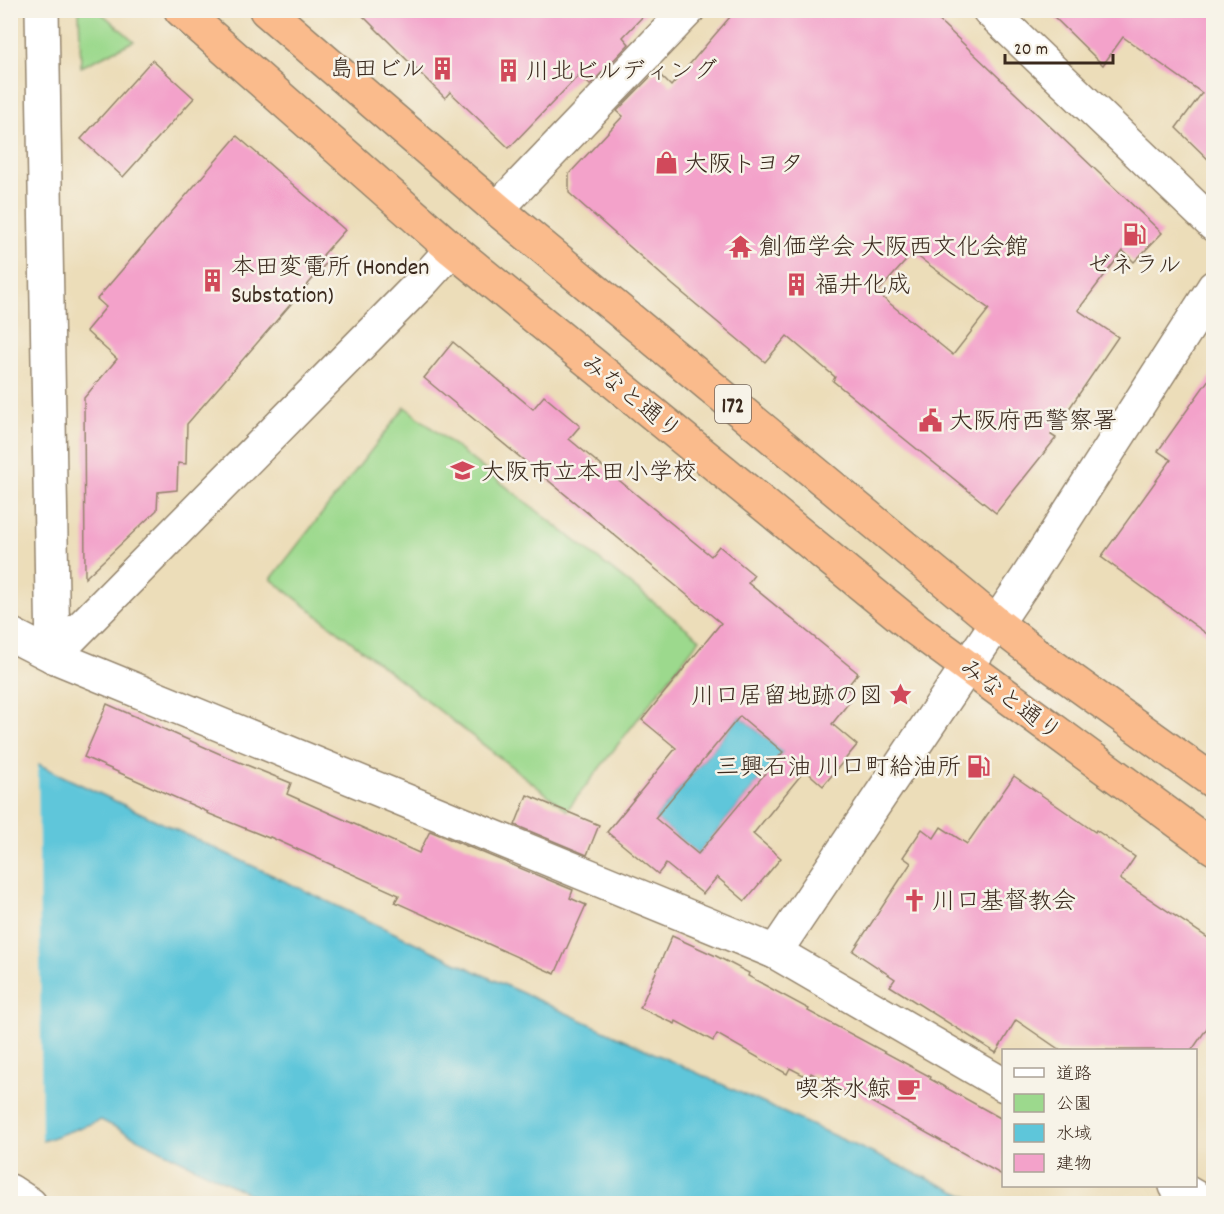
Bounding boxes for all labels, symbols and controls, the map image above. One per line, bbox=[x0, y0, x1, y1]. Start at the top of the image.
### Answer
scale bar bbox=[1005, 27, 1113, 65]
text: 20 m bbox=[1014, 38, 1048, 63]
place label: 島田ビル bbox=[329, 54, 425, 88]
building icon: 島田ビル bbox=[430, 55, 456, 81]
place label: 川北ビルディング bbox=[526, 56, 718, 90]
building icon: 川北ビルディング bbox=[495, 57, 521, 83]
place label: 大阪トヨタ bbox=[684, 149, 804, 183]
shop icon: 大阪トヨタ bbox=[653, 150, 679, 176]
fuel station icon: ゼネラル bbox=[1121, 221, 1147, 247]
place label: 創価学会 大阪西文化会館 bbox=[759, 232, 1029, 266]
temple icon: 創価学会 大阪西文化会館 bbox=[728, 233, 754, 259]
place label: ゼネラル bbox=[1086, 250, 1182, 284]
place label: 本田変電所 (Honden Substation) bbox=[231, 252, 429, 314]
building icon: 本田変電所 (Honden Substation) bbox=[200, 267, 226, 293]
place label: 福井化成 bbox=[815, 270, 911, 304]
building icon: 福井化成 bbox=[784, 271, 810, 297]
street label: みなと通り bbox=[573, 347, 687, 449]
road number: 172 bbox=[715, 385, 751, 423]
place label: 大阪府西警察署 bbox=[949, 406, 1117, 440]
public building icon: 大阪府西警察署 bbox=[918, 407, 944, 433]
place label: 大阪市立本田小学校 bbox=[481, 457, 697, 491]
school or university icon: 大阪市立本田小学校 bbox=[450, 458, 476, 484]
street label: みなと通り bbox=[951, 652, 1067, 751]
place label: 川口居留地跡の図 bbox=[691, 681, 883, 715]
place icon: 川口居留地跡の図 bbox=[888, 682, 914, 708]
place label: 三興石油 川口町給油所 bbox=[716, 752, 961, 786]
fuel station icon: 三興石油 川口町給油所 bbox=[966, 753, 992, 779]
place label: 川口基督教会 bbox=[932, 886, 1076, 920]
church icon: 川口基督教会 bbox=[901, 887, 927, 913]
legend bbox=[1002, 1049, 1197, 1187]
text: 道路 bbox=[1056, 1063, 1092, 1088]
place label: 喫茶水鯨 bbox=[795, 1074, 891, 1108]
cafe icon: 喫茶水鯨 bbox=[896, 1075, 922, 1101]
text: 公園 bbox=[1056, 1093, 1092, 1118]
text: 水域 bbox=[1056, 1123, 1092, 1148]
text: 建物 bbox=[1056, 1153, 1092, 1178]

